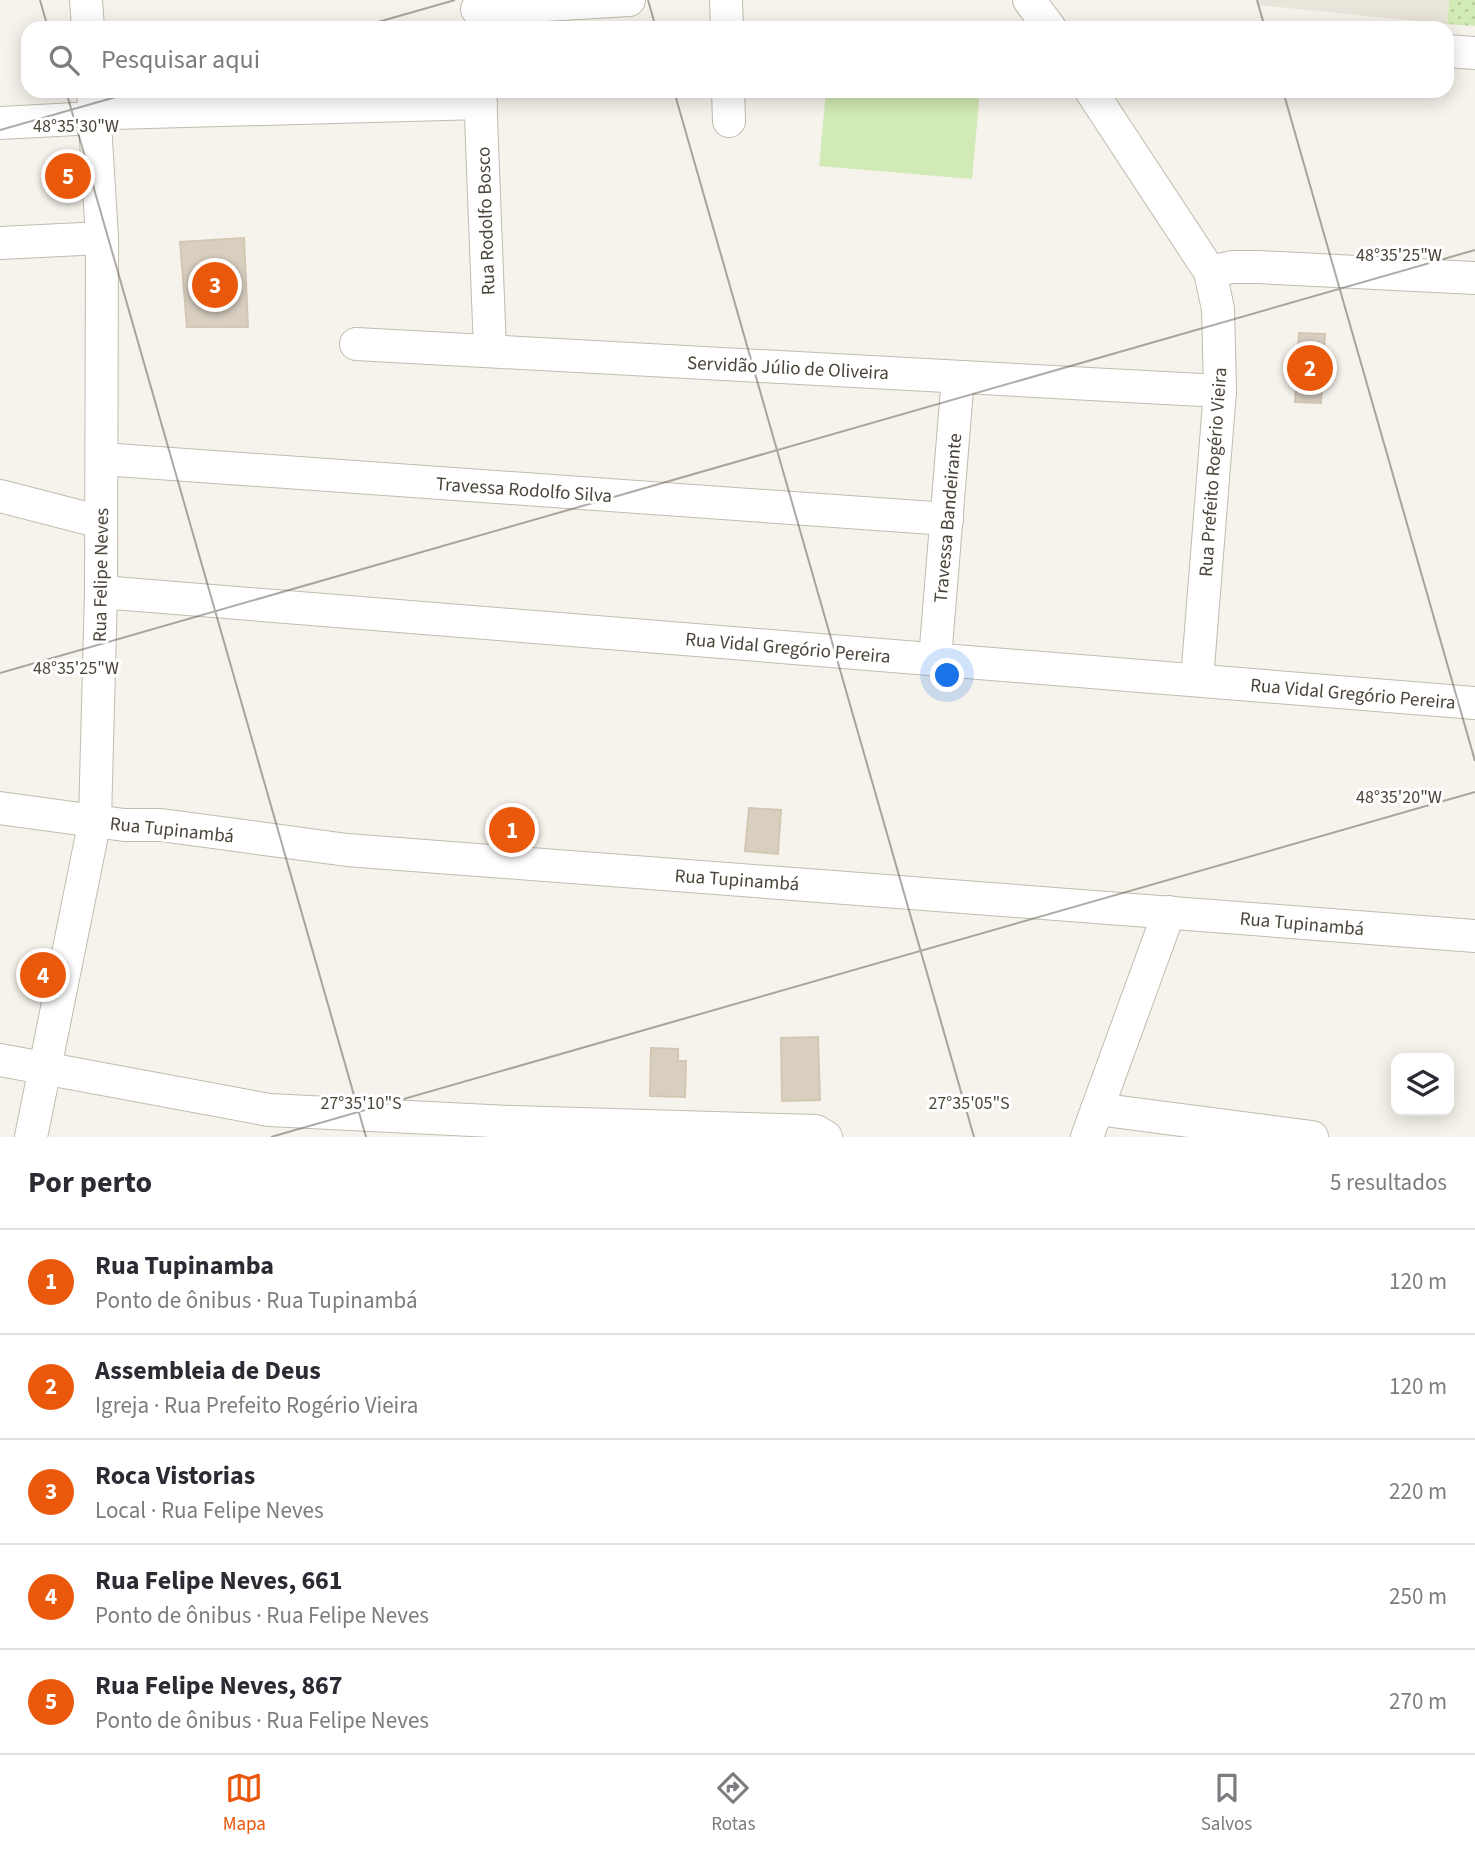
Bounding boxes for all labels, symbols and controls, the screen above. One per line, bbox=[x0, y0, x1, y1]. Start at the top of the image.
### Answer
search box bbox=[21, 21, 1454, 98]
icon: search bbox=[45, 41, 83, 79]
text: Pesquisar aqui bbox=[101, 41, 260, 78]
text: 48°35'30"W bbox=[33, 114, 119, 139]
street label: Rua Rodolfo Bosco bbox=[470, 146, 503, 296]
pin: 5 bbox=[45, 150, 91, 202]
text: 48°35'25"W bbox=[1356, 243, 1442, 268]
pin: 3 bbox=[192, 259, 238, 311]
pin: 2 bbox=[1287, 342, 1333, 394]
street label: Servidão Júlio de Oliveira bbox=[686, 350, 889, 387]
street label: Rua Prefeito Rogério Vieira bbox=[1193, 366, 1234, 578]
street label: Travessa Bandeirante bbox=[928, 432, 969, 604]
street label: Travessa Rodolfo Silva bbox=[435, 471, 613, 510]
street label: Rua Felipe Neves bbox=[87, 508, 116, 642]
street label: Rua Vidal Gregório Pereira bbox=[684, 626, 892, 671]
text: 48°35'25"W bbox=[33, 656, 119, 681]
your location bbox=[930, 658, 964, 692]
street label: Rua Vidal Gregório Pereira bbox=[1249, 672, 1457, 717]
text: 48°35'20"W bbox=[1356, 785, 1442, 810]
pin: 1 bbox=[489, 804, 535, 856]
street label: Rua Tupinambá bbox=[108, 811, 235, 850]
street label: Rua Tupinambá bbox=[674, 863, 800, 898]
street label: Rua Tupinambá bbox=[1238, 906, 1365, 943]
pin: 4 bbox=[20, 949, 66, 1001]
map controls bbox=[1391, 1053, 1454, 1116]
button: layers bbox=[1391, 1053, 1454, 1116]
text: 27°35'10"S bbox=[320, 1091, 402, 1116]
text: 27°35'05"S bbox=[928, 1091, 1010, 1116]
text: Por perto bbox=[28, 1161, 152, 1204]
text: 5 resultados bbox=[1330, 1166, 1447, 1199]
text: Rua Tupinamba bbox=[95, 1247, 274, 1284]
text: 1 bbox=[45, 1265, 57, 1298]
text: 120 m bbox=[1389, 1265, 1447, 1298]
text: Ponto de ônibus · Rua Tupinambá bbox=[95, 1284, 418, 1317]
text: Assembleia de Deus bbox=[95, 1352, 321, 1389]
text: 2 bbox=[45, 1370, 57, 1403]
text: 120 m bbox=[1389, 1370, 1447, 1403]
text: Igreja · Rua Prefeito Rogério Vieira bbox=[95, 1389, 418, 1422]
text: Roca Vistorias bbox=[95, 1457, 255, 1494]
text: 3 bbox=[45, 1475, 57, 1508]
text: 220 m bbox=[1389, 1475, 1447, 1508]
text: Local · Rua Felipe Neves bbox=[95, 1494, 324, 1527]
text: Rua Felipe Neves, 661 bbox=[95, 1562, 343, 1599]
text: 4 bbox=[45, 1580, 57, 1613]
text: 250 m bbox=[1389, 1580, 1447, 1613]
text: Ponto de ônibus · Rua Felipe Neves bbox=[95, 1599, 429, 1632]
text: Rua Felipe Neves, 867 bbox=[95, 1667, 343, 1704]
text: 5 bbox=[45, 1685, 57, 1718]
text: 270 m bbox=[1389, 1685, 1447, 1718]
text: Ponto de ônibus · Rua Felipe Neves bbox=[95, 1704, 429, 1737]
tab: Mapa bbox=[223, 1769, 266, 1838]
tab: Rotas bbox=[711, 1769, 755, 1838]
tab: Salvos bbox=[1201, 1769, 1252, 1838]

